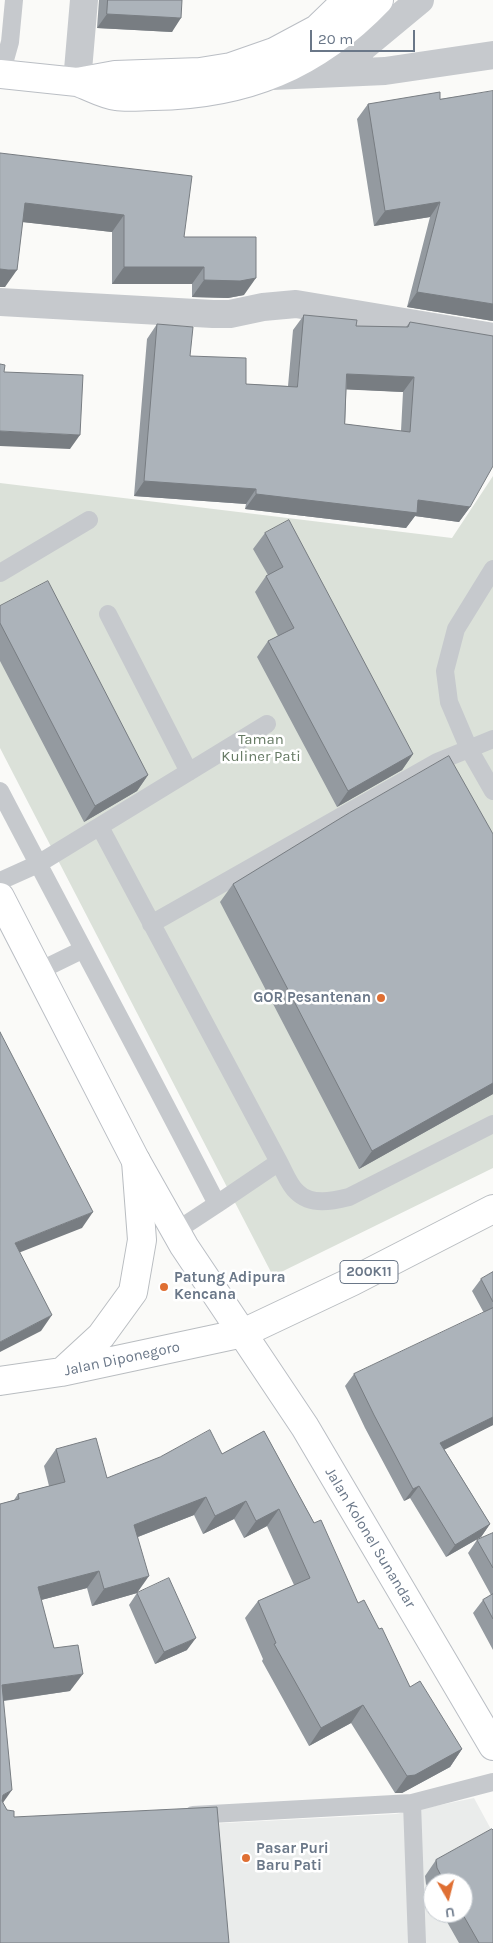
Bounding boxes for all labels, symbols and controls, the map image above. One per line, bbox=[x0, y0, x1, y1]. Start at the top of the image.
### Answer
scale bar bbox=[313, 20, 418, 52]
text: 20 m bbox=[318, 30, 353, 48]
park label: Taman Kuliner Pati bbox=[221, 731, 301, 766]
place label: GOR Pesantenan bbox=[253, 989, 371, 1007]
marker: GOR Pesantenan bbox=[375, 992, 387, 1004]
road number: 200K11 bbox=[340, 1260, 398, 1284]
place label: Patung Adipura Kencana bbox=[174, 1269, 285, 1304]
marker: Patung Adipura Kencana bbox=[158, 1281, 170, 1293]
street label: Jalan Diponegoro bbox=[63, 1338, 181, 1380]
street label: Jalan Kolonel Sunandar bbox=[321, 1464, 419, 1612]
place label: Pasar Puri Baru Pati bbox=[256, 1840, 329, 1875]
marker: Pasar Puri Baru Pati bbox=[240, 1852, 252, 1864]
north arrow bbox=[423, 1873, 473, 1923]
text: U bbox=[444, 1903, 456, 1921]

